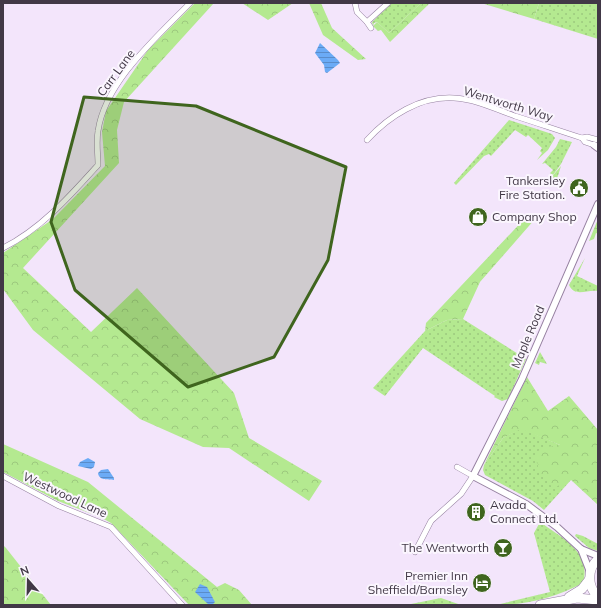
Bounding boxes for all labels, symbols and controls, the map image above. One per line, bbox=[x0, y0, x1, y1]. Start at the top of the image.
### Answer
street label: Carr Lane bbox=[94, 46, 138, 99]
street label: Wentworth Way bbox=[462, 83, 555, 124]
place label: Tankersley Fire Station. bbox=[499, 173, 566, 202]
public building icon: Tankersley Fire Station. bbox=[568, 177, 590, 199]
shop icon: Company Shop bbox=[467, 206, 489, 228]
place label: Company Shop bbox=[492, 209, 577, 224]
street label: Maple Road bbox=[508, 303, 547, 370]
street label: Westwood Lane bbox=[21, 469, 110, 521]
place label: Avada Connect Ltd. bbox=[490, 497, 559, 526]
building icon: Avada Connect Ltd. bbox=[465, 501, 487, 523]
bar icon: The Wentworth bbox=[492, 537, 514, 559]
place label: The Wentworth bbox=[401, 540, 489, 555]
north arrow bbox=[8, 560, 48, 600]
text: N bbox=[18, 563, 31, 579]
place label: Premier Inn Sheffield/Barnsley bbox=[368, 568, 469, 597]
hotel icon: Premier Inn Sheffield/Barnsley bbox=[471, 572, 493, 594]

